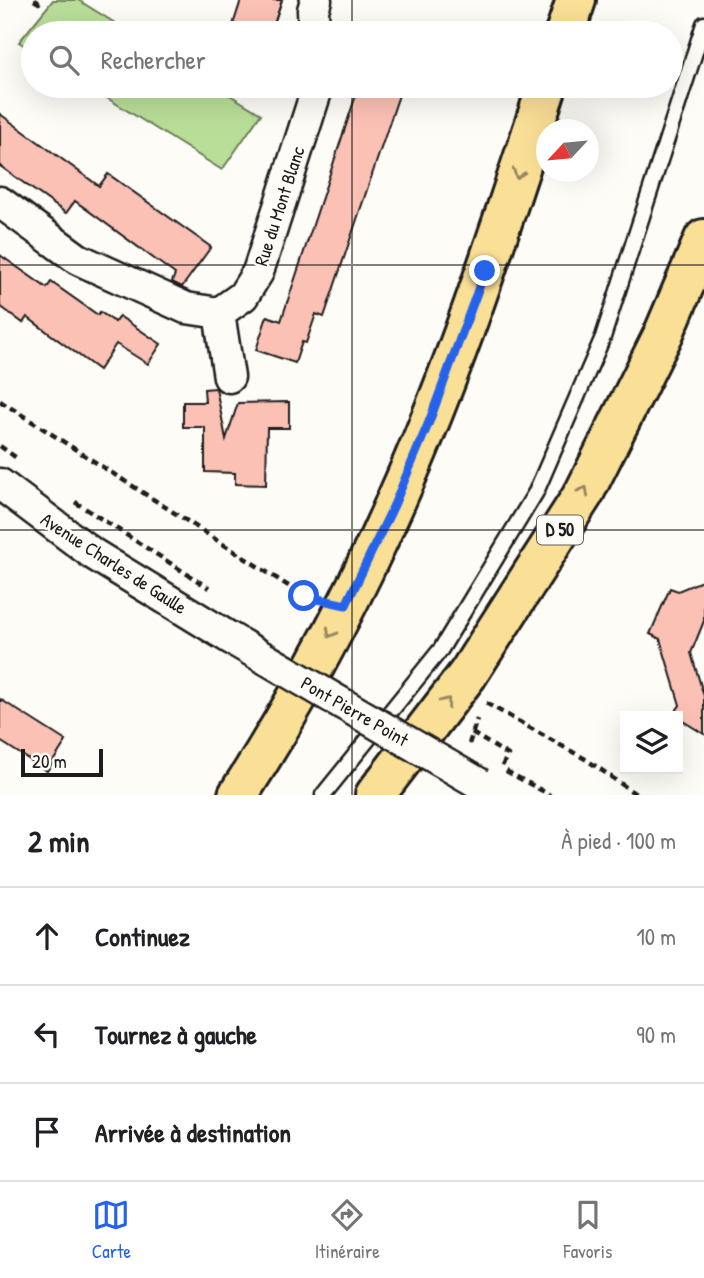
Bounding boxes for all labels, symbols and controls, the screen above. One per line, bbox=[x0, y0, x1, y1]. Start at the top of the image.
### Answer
search box bbox=[21, 21, 683, 98]
icon: search bbox=[45, 41, 83, 79]
text: Rechercher bbox=[101, 42, 206, 77]
north arrow bbox=[536, 119, 599, 182]
street label: Rue du Mont Blanc bbox=[247, 142, 311, 269]
one-way arrow bbox=[512, 167, 526, 179]
route end bbox=[469, 255, 500, 286]
one-way arrow bbox=[576, 486, 589, 499]
street label: Avenue Charles de Gaulle bbox=[36, 506, 192, 620]
road number: D 50 bbox=[537, 516, 583, 544]
route start bbox=[288, 580, 319, 611]
one-way arrow bbox=[326, 626, 339, 639]
street label: Pont Pierre Point bbox=[297, 670, 414, 752]
one-way arrow bbox=[438, 697, 451, 710]
map controls bbox=[620, 711, 683, 774]
button: layers bbox=[620, 711, 683, 774]
scale bar bbox=[21, 746, 103, 778]
text: 20 m bbox=[32, 748, 67, 774]
text: 2 min bbox=[28, 821, 90, 861]
text: À pied · 100 m bbox=[561, 825, 676, 856]
icon: ahead bbox=[28, 917, 66, 955]
text: Continuez bbox=[95, 919, 190, 954]
text: 10 m bbox=[636, 921, 676, 952]
icon: left bbox=[28, 1015, 66, 1053]
text: Tournez à gauche bbox=[95, 1017, 257, 1052]
text: 90 m bbox=[636, 1019, 676, 1050]
icon: arrive bbox=[28, 1113, 66, 1151]
text: Arrivée à destination bbox=[95, 1115, 291, 1150]
tab: Carte bbox=[92, 1196, 131, 1264]
tab: Itinéraire bbox=[315, 1196, 380, 1264]
tab: Favoris bbox=[564, 1196, 612, 1264]

